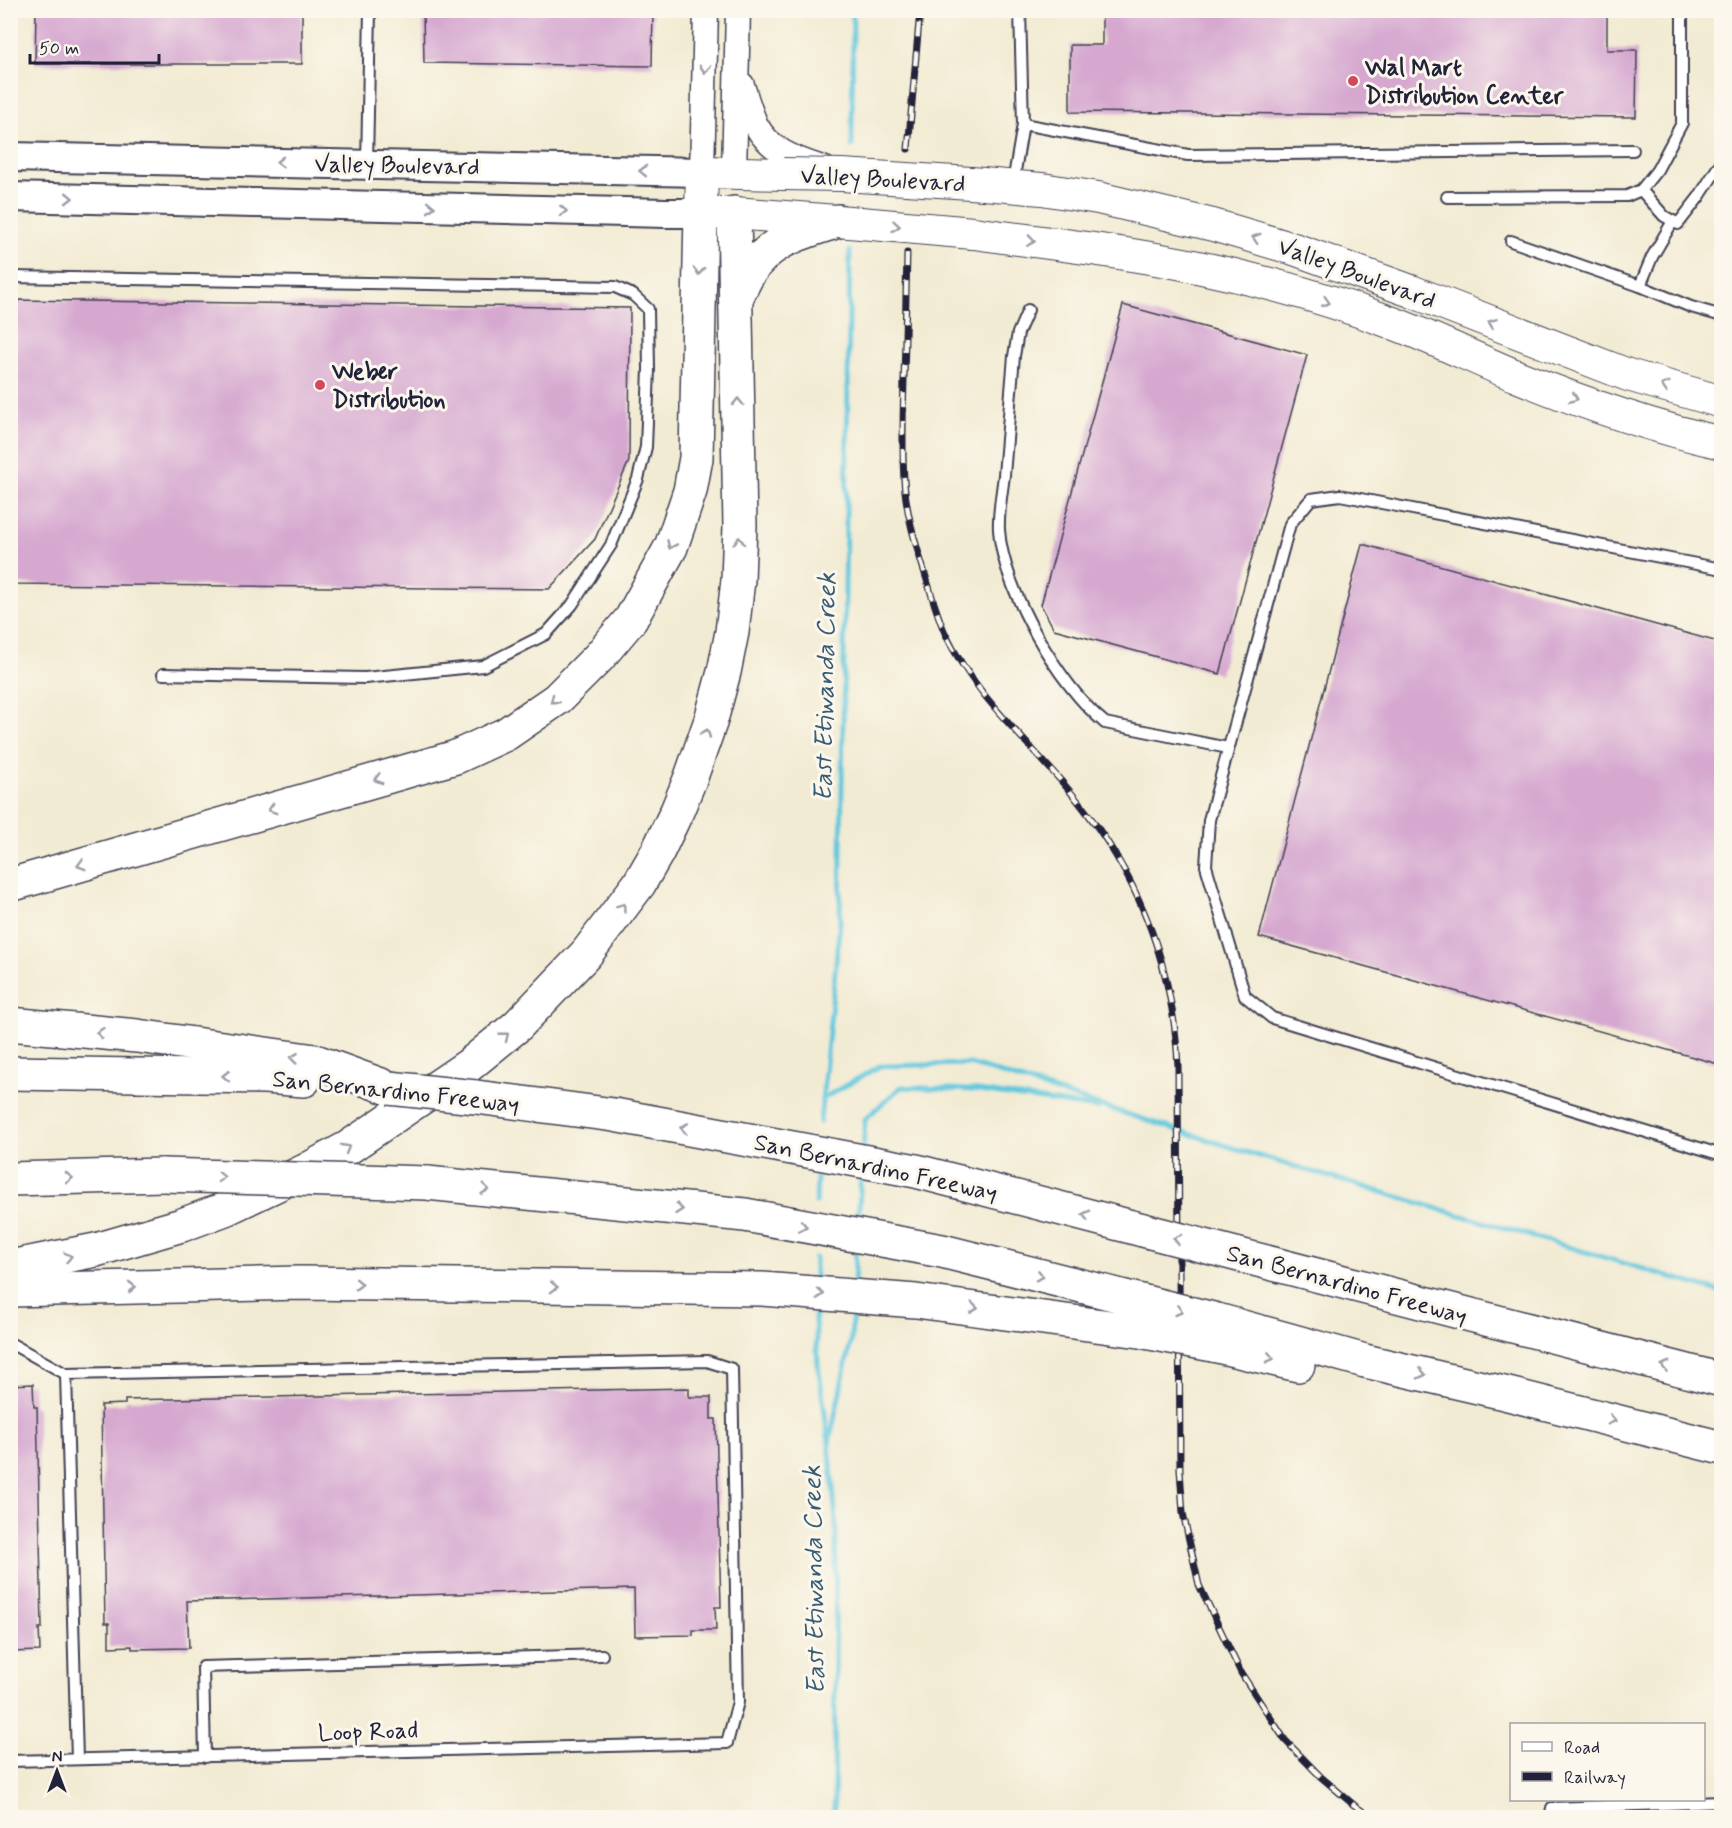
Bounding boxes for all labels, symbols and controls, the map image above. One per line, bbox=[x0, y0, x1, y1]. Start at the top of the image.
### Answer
scale bar bbox=[30, 27, 159, 65]
text: 50 m bbox=[39, 37, 79, 61]
place label: Wal Mart Distribution Center bbox=[1364, 53, 1564, 112]
one-way arrow bbox=[698, 64, 711, 73]
marker: Wal Mart Distribution Center bbox=[1346, 74, 1360, 88]
street label: Valley Boulevard bbox=[314, 150, 480, 183]
one-way arrow bbox=[276, 156, 285, 169]
street label: Valley Boulevard bbox=[800, 161, 966, 200]
one-way arrow bbox=[639, 164, 648, 177]
one-way arrow bbox=[64, 192, 73, 205]
one-way arrow bbox=[427, 201, 436, 214]
one-way arrow bbox=[558, 204, 567, 217]
one-way arrow bbox=[891, 219, 900, 232]
street label: Valley Boulevard bbox=[1274, 232, 1439, 317]
one-way arrow bbox=[1251, 233, 1262, 245]
one-way arrow bbox=[1026, 234, 1035, 246]
one-way arrow bbox=[693, 267, 706, 276]
one-way arrow bbox=[1320, 295, 1331, 307]
one-way arrow bbox=[1487, 318, 1498, 330]
place label: Weber Distribution bbox=[331, 357, 446, 416]
marker: Weber Distribution bbox=[313, 378, 327, 392]
one-way arrow bbox=[1660, 381, 1671, 394]
one-way arrow bbox=[1568, 391, 1579, 404]
one-way arrow bbox=[732, 397, 744, 406]
one-way arrow bbox=[733, 537, 746, 546]
one-way arrow bbox=[666, 539, 678, 550]
water label: East Etiwanda Creek bbox=[807, 572, 845, 802]
one-way arrow bbox=[550, 692, 561, 703]
one-way arrow bbox=[699, 728, 712, 739]
one-way arrow bbox=[373, 772, 384, 784]
one-way arrow bbox=[267, 802, 278, 814]
one-way arrow bbox=[76, 858, 87, 870]
one-way arrow bbox=[614, 903, 625, 914]
one-way arrow bbox=[96, 1027, 105, 1040]
one-way arrow bbox=[499, 1032, 510, 1043]
one-way arrow bbox=[289, 1052, 298, 1065]
street label: San Bernardino Freeway bbox=[271, 1064, 521, 1121]
one-way arrow bbox=[222, 1070, 231, 1082]
one-way arrow bbox=[679, 1122, 689, 1135]
street label: San Bernardino Freeway bbox=[751, 1128, 1000, 1209]
one-way arrow bbox=[340, 1144, 350, 1155]
one-way arrow bbox=[217, 1171, 226, 1183]
one-way arrow bbox=[64, 1172, 73, 1184]
one-way arrow bbox=[481, 1182, 490, 1195]
one-way arrow bbox=[675, 1202, 684, 1215]
one-way arrow bbox=[1081, 1210, 1092, 1222]
one-way arrow bbox=[797, 1219, 807, 1232]
one-way arrow bbox=[1172, 1234, 1183, 1246]
street label: San Bernardino Freeway bbox=[1223, 1238, 1470, 1333]
one-way arrow bbox=[63, 1251, 73, 1264]
one-way arrow bbox=[1034, 1268, 1044, 1281]
one-way arrow bbox=[354, 1278, 363, 1290]
one-way arrow bbox=[549, 1280, 558, 1293]
one-way arrow bbox=[127, 1281, 136, 1294]
one-way arrow bbox=[816, 1287, 825, 1300]
one-way arrow bbox=[969, 1301, 978, 1314]
one-way arrow bbox=[1174, 1303, 1184, 1316]
one-way arrow bbox=[1264, 1351, 1274, 1364]
one-way arrow bbox=[1660, 1361, 1671, 1373]
one-way arrow bbox=[1417, 1367, 1427, 1380]
one-way arrow bbox=[1607, 1413, 1617, 1426]
water label: East Etiwanda Creek bbox=[796, 1465, 834, 1695]
street label: Loop Road bbox=[317, 1715, 419, 1750]
legend bbox=[1510, 1723, 1705, 1801]
text: Road bbox=[1564, 1736, 1600, 1760]
north arrow bbox=[27, 1741, 87, 1801]
text: N bbox=[52, 1747, 62, 1768]
text: Railway bbox=[1564, 1766, 1626, 1790]

